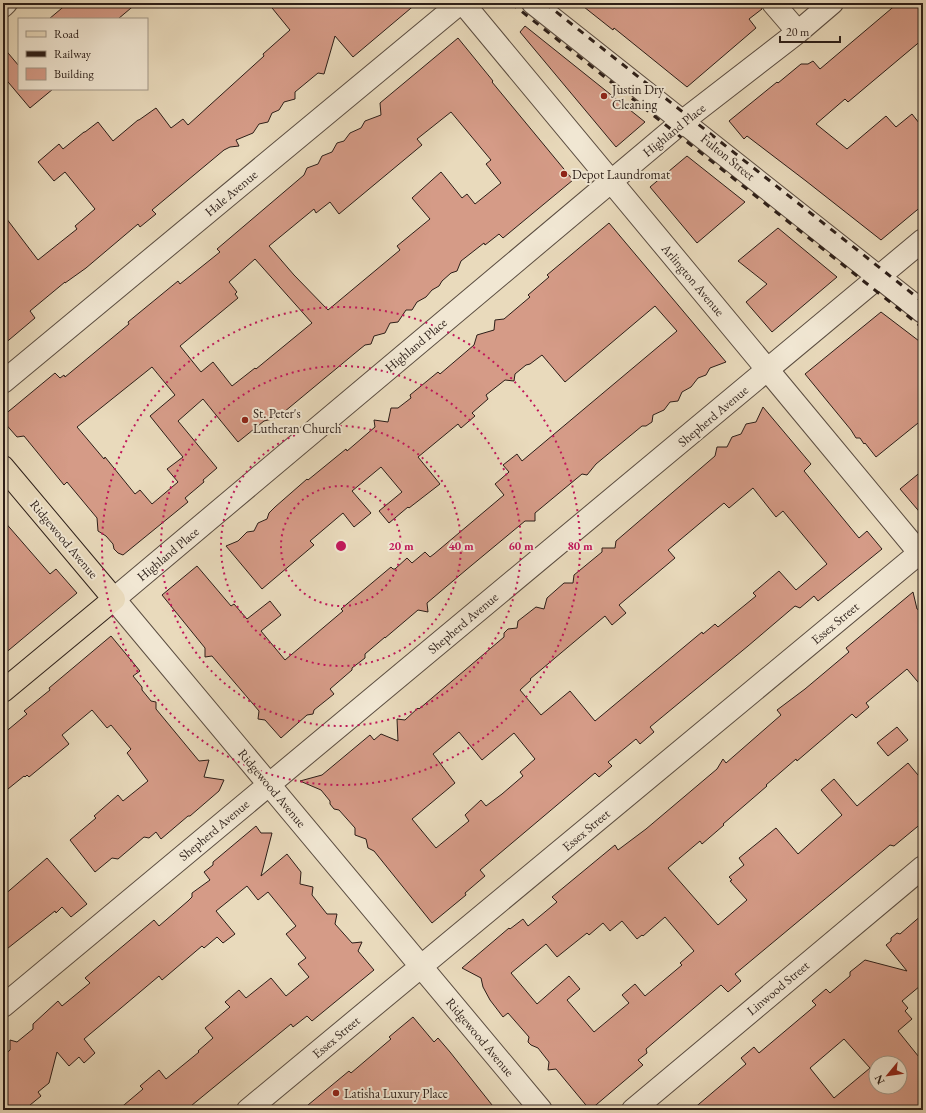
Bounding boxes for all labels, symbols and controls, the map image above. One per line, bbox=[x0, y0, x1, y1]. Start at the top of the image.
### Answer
legend bbox=[18, 18, 148, 90]
scale bar bbox=[780, 18, 840, 44]
text: 20 m bbox=[786, 24, 810, 40]
text: Road bbox=[54, 26, 80, 42]
text: Railway bbox=[54, 46, 92, 62]
text: Building bbox=[54, 66, 95, 82]
place label: Justin Dry Cleaning bbox=[611, 81, 664, 113]
marker: Justin Dry Cleaning bbox=[599, 91, 609, 101]
street label: Highland Place bbox=[639, 99, 709, 161]
street label: Fulton Street bbox=[697, 130, 759, 184]
street label: Hale Avenue bbox=[201, 166, 261, 220]
place label: Depot Laundromat bbox=[572, 166, 670, 183]
marker: Depot Laundromat bbox=[559, 169, 569, 179]
street label: Arlington Avenue bbox=[657, 240, 728, 320]
street label: Highland Place bbox=[381, 314, 451, 376]
street label: Shepherd Avenue bbox=[674, 382, 752, 450]
place label: St. Peter's Lutheran Church bbox=[253, 405, 342, 437]
marker: St. Peter's Lutheran Church bbox=[240, 415, 250, 425]
street label: Ridgewood Avenue bbox=[26, 496, 102, 582]
street label: Highland Place bbox=[133, 523, 203, 585]
text: 20 m bbox=[388, 538, 414, 554]
text: 40 m bbox=[448, 538, 474, 554]
text: 60 m bbox=[508, 538, 534, 554]
text: 80 m bbox=[567, 538, 593, 554]
centre of rings bbox=[334, 539, 348, 553]
street label: Shepherd Avenue bbox=[424, 589, 502, 657]
street label: Essex Street bbox=[808, 598, 862, 648]
street label: Ridgewood Avenue bbox=[234, 745, 310, 831]
street label: Shepherd Avenue bbox=[175, 796, 253, 864]
street label: Essex Street bbox=[559, 805, 613, 855]
street label: Linwood Street bbox=[743, 957, 813, 1019]
street label: Ridgewood Avenue bbox=[442, 994, 518, 1080]
street label: Essex Street bbox=[309, 1012, 363, 1062]
north arrow bbox=[868, 1055, 908, 1095]
text: N bbox=[871, 1072, 888, 1087]
place label: Latisha Luxury Place bbox=[344, 1085, 448, 1102]
marker: Latisha Luxury Place bbox=[331, 1088, 341, 1098]

